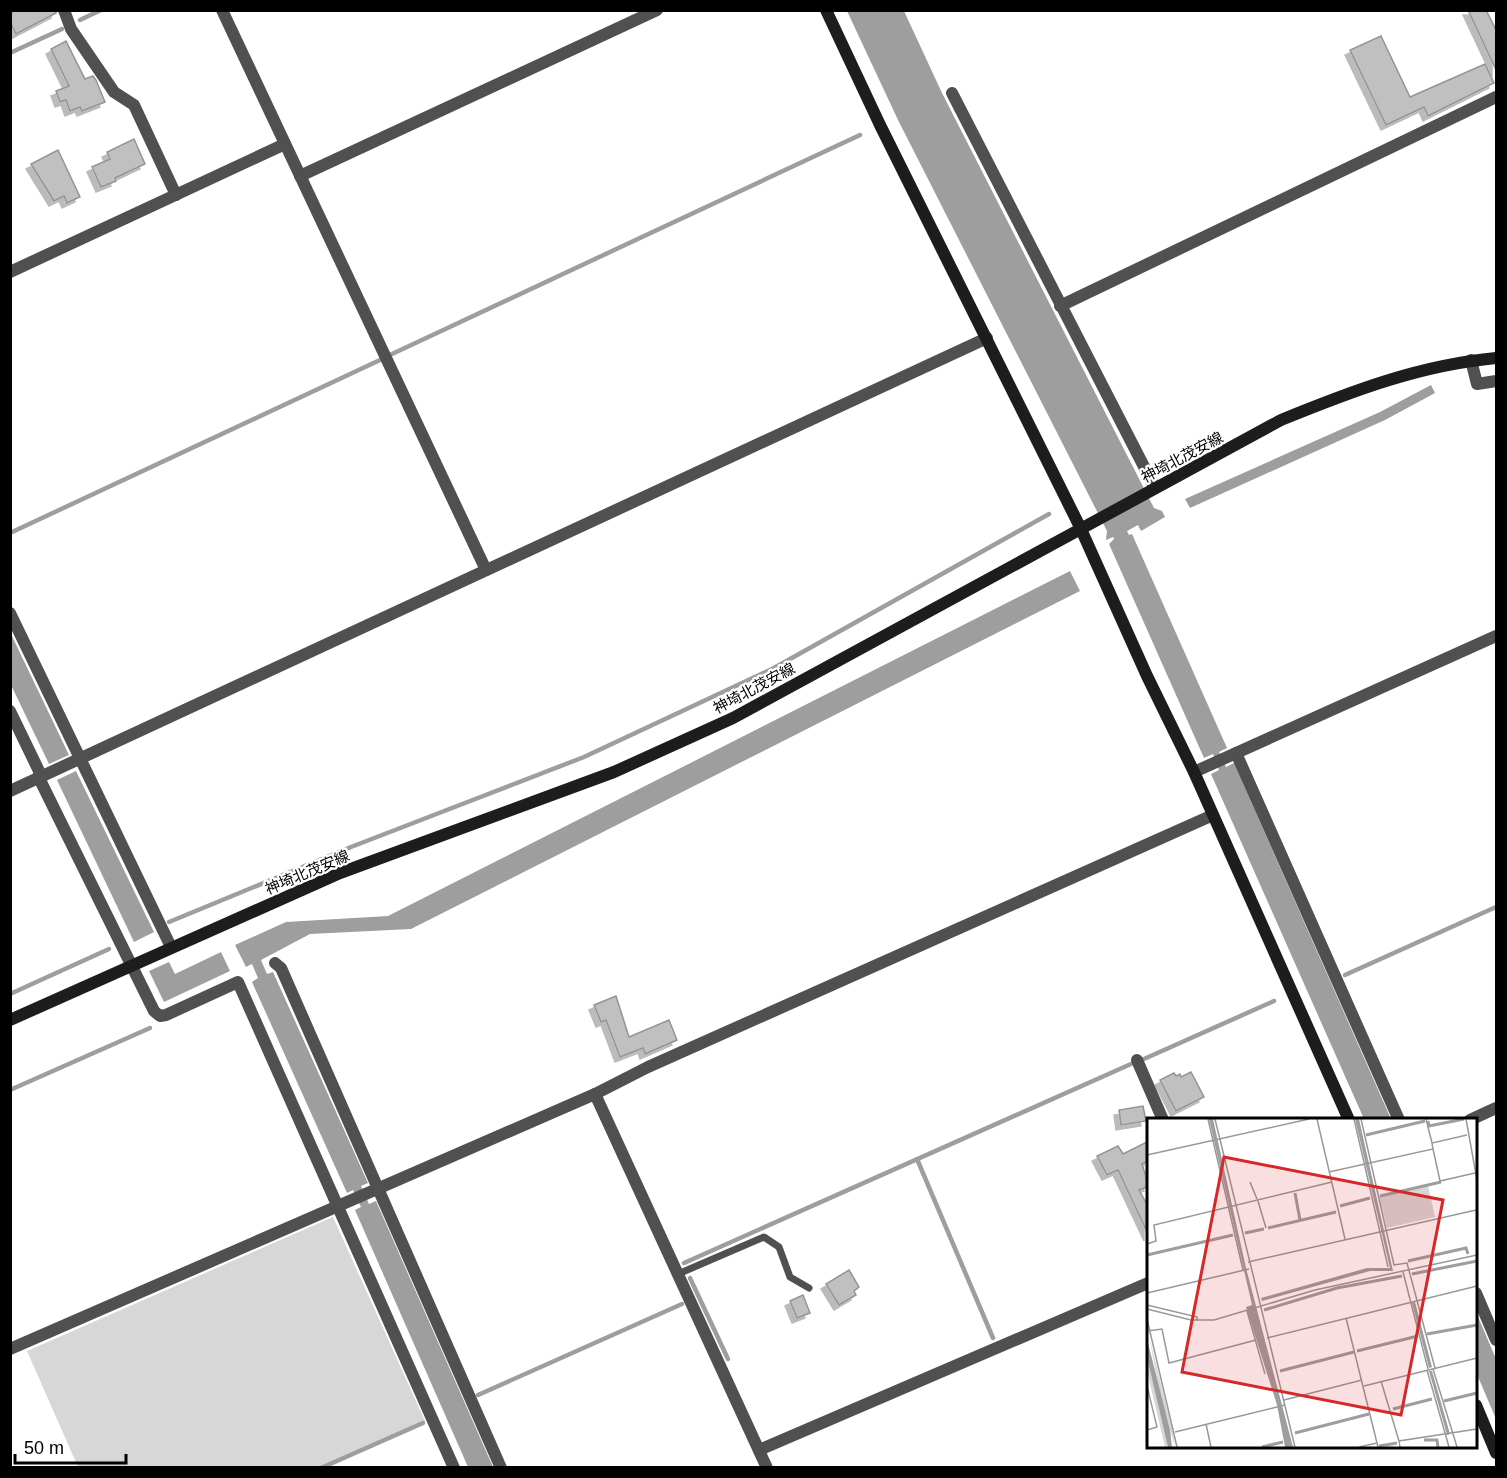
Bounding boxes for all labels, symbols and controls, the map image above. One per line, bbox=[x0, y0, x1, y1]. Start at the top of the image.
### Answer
street label: 神埼北茂安線 bbox=[1138, 428, 1226, 486]
street label: 神埼北茂安線 bbox=[710, 659, 798, 717]
street label: 神埼北茂安線 bbox=[262, 847, 352, 897]
inset map bbox=[1147, 1118, 1477, 1448]
scale bar bbox=[15, 1427, 126, 1465]
text: 50 m bbox=[24, 1438, 64, 1458]

